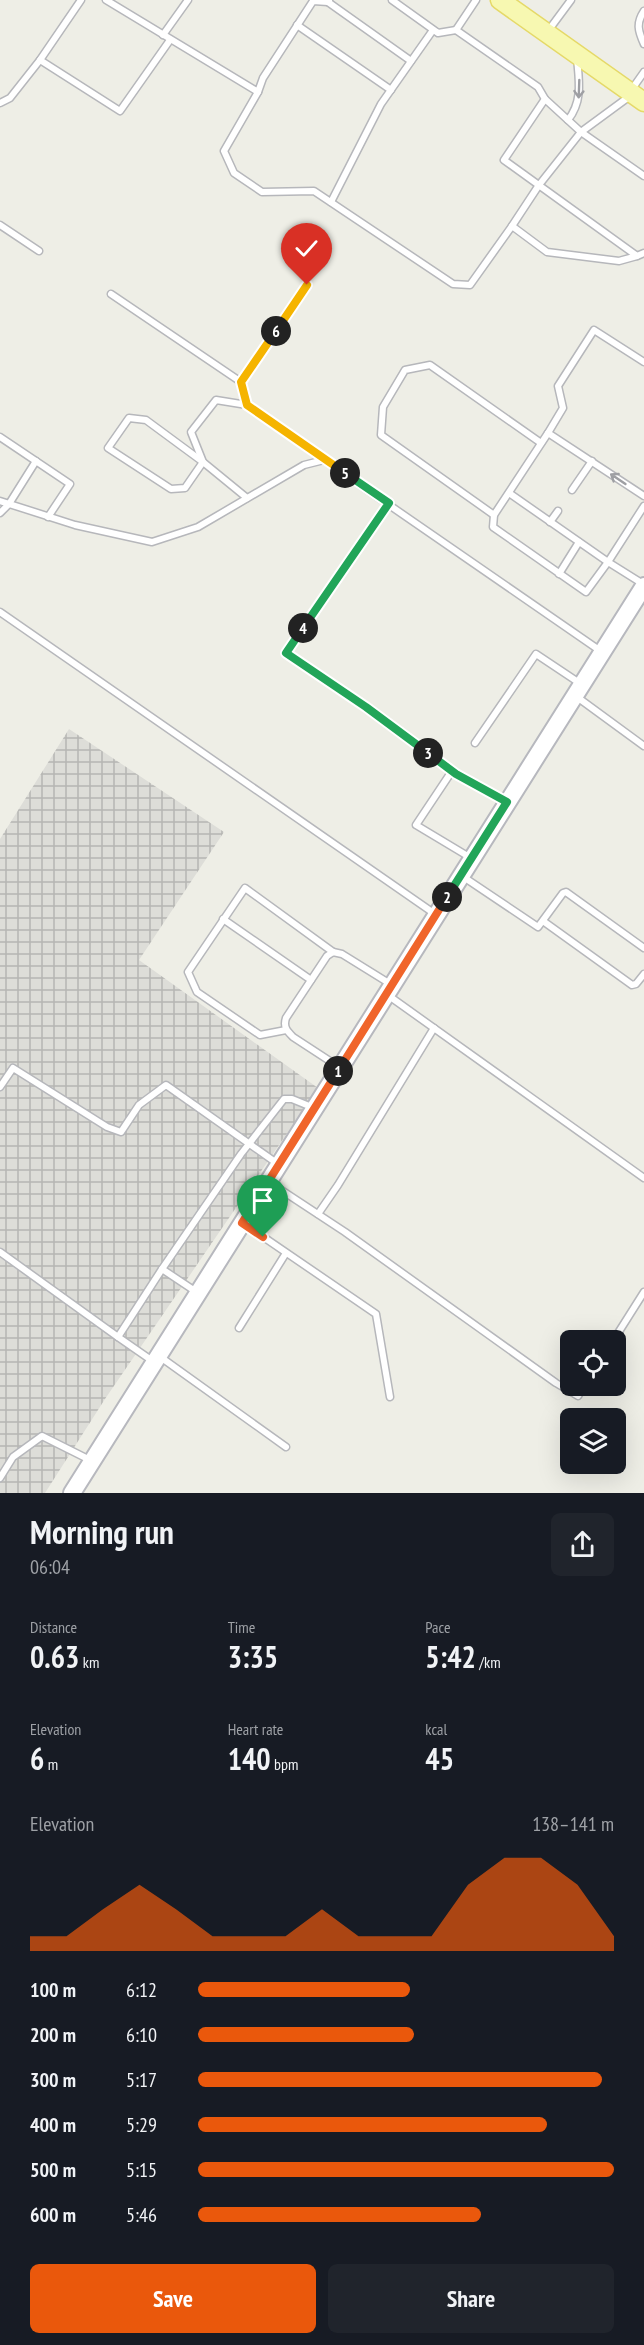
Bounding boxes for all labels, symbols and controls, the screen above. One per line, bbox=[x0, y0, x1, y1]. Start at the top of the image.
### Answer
one-way arrow bbox=[573, 78, 584, 98]
pin bbox=[281, 223, 332, 285]
icon: check bbox=[290, 232, 323, 265]
pin: 6 bbox=[261, 316, 291, 346]
text: 6 bbox=[272, 321, 280, 341]
pin: 5 bbox=[330, 458, 360, 488]
text: 5 bbox=[341, 463, 349, 483]
one-way arrow bbox=[610, 472, 627, 484]
pin: 4 bbox=[288, 613, 318, 643]
text: 4 bbox=[299, 618, 307, 638]
pin: 3 bbox=[413, 738, 443, 768]
text: 3 bbox=[424, 743, 432, 763]
pin: 2 bbox=[432, 882, 462, 912]
text: 2 bbox=[443, 887, 451, 907]
pin: 1 bbox=[323, 1056, 353, 1086]
text: 1 bbox=[334, 1061, 342, 1081]
pin bbox=[237, 1175, 288, 1237]
icon: arrive bbox=[246, 1184, 279, 1217]
map controls bbox=[560, 1330, 626, 1474]
button: locate bbox=[560, 1330, 626, 1396]
button: layers bbox=[560, 1408, 626, 1474]
text: Morning run bbox=[30, 1510, 174, 1553]
button: share bbox=[551, 1513, 614, 1576]
text: 06:04 bbox=[30, 1554, 70, 1580]
text: Distance bbox=[30, 1617, 77, 1637]
text: Time bbox=[228, 1617, 255, 1637]
text: Pace bbox=[425, 1617, 451, 1637]
text: 0.63 bbox=[30, 1637, 79, 1676]
text: 3:35 bbox=[228, 1637, 278, 1676]
text: 5:42 bbox=[425, 1637, 476, 1676]
text: km bbox=[79, 1652, 99, 1672]
text: /km bbox=[476, 1652, 501, 1672]
text: Elevation bbox=[30, 1719, 81, 1739]
text: Heart rate bbox=[228, 1719, 283, 1739]
text: kcal bbox=[425, 1719, 447, 1739]
text: 6 bbox=[30, 1739, 44, 1778]
text: 140 bbox=[228, 1739, 271, 1778]
text: 45 bbox=[425, 1739, 454, 1778]
text: m bbox=[44, 1754, 58, 1774]
text: bpm bbox=[271, 1754, 298, 1774]
text: Elevation bbox=[30, 1811, 94, 1837]
text: 138–141 m bbox=[532, 1811, 614, 1837]
text: 100 m bbox=[30, 1977, 76, 2003]
text: 6:12 bbox=[126, 1977, 157, 2003]
text: 200 m bbox=[30, 2022, 76, 2048]
text: 6:10 bbox=[126, 2022, 157, 2048]
text: 300 m bbox=[30, 2067, 76, 2093]
text: 5:17 bbox=[126, 2067, 157, 2093]
text: 400 m bbox=[30, 2112, 76, 2138]
text: 5:29 bbox=[126, 2112, 157, 2138]
text: 500 m bbox=[30, 2157, 76, 2183]
text: 5:15 bbox=[126, 2157, 157, 2183]
text: 600 m bbox=[30, 2202, 76, 2228]
text: 5:46 bbox=[126, 2202, 157, 2228]
button: Save bbox=[30, 2264, 316, 2333]
button: Share bbox=[328, 2264, 614, 2333]

